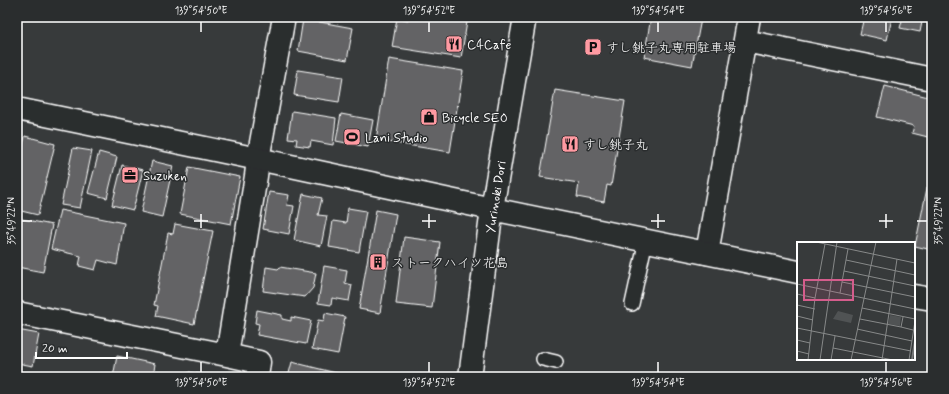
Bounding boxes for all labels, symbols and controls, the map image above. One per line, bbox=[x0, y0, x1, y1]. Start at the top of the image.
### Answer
text: 139°54'50"E bbox=[175, 4, 228, 18]
text: 139°54'52"E bbox=[403, 4, 455, 18]
text: 139°54'54"E bbox=[631, 4, 685, 18]
text: 139°54'56"E bbox=[860, 4, 912, 18]
restaurant icon: C4Cafe bbox=[444, 34, 464, 54]
place label: C4Cafe bbox=[467, 37, 511, 54]
parking icon: すし銚子丸専用駐車場 bbox=[583, 37, 603, 57]
place label: すし銚子丸専用駐車場 bbox=[606, 40, 736, 57]
shop icon: Bicycle SEO bbox=[419, 107, 439, 127]
place label: Bicycle SEO bbox=[442, 110, 508, 127]
sports icon: Lani Studio bbox=[342, 127, 362, 147]
place label: Lani Studio bbox=[365, 130, 428, 147]
restaurant icon: すし銚子丸 bbox=[560, 134, 580, 154]
place label: すし銚子丸 bbox=[583, 137, 648, 154]
street label: Yurinoki Dori bbox=[482, 160, 511, 235]
office icon: Suzuken bbox=[120, 165, 140, 185]
place label: Suzuken bbox=[143, 168, 187, 185]
text: 35°49'22"N bbox=[5, 197, 19, 245]
text: 35°49'22"N bbox=[932, 197, 946, 245]
inset map bbox=[797, 242, 915, 360]
building icon: ストークハイツ花島 bbox=[368, 252, 388, 272]
place label: ストークハイツ花島 bbox=[391, 255, 509, 272]
scale bar bbox=[36, 334, 127, 360]
text: 20 m bbox=[42, 341, 68, 357]
text: 139°54'50"E bbox=[175, 376, 228, 390]
text: 139°54'52"E bbox=[403, 376, 455, 390]
text: 139°54'54"E bbox=[631, 376, 685, 390]
text: 139°54'56"E bbox=[860, 376, 912, 390]

